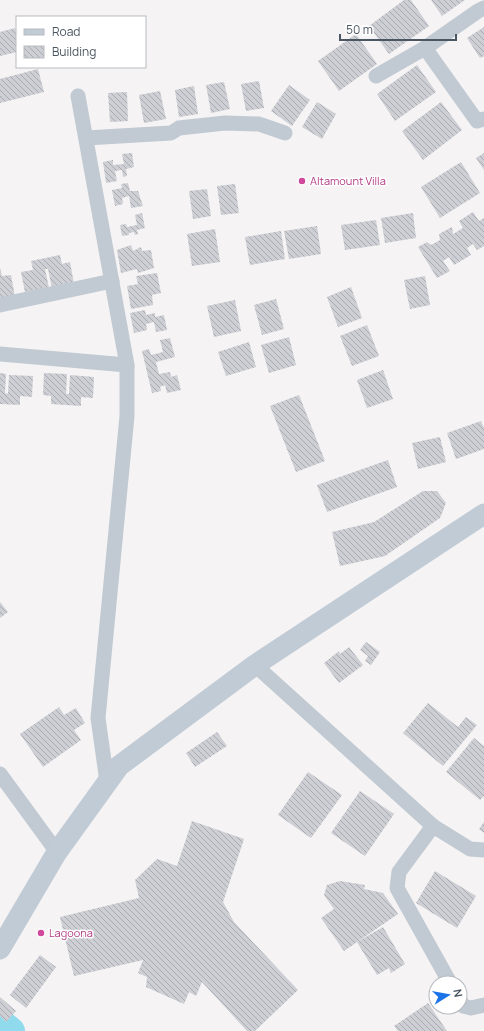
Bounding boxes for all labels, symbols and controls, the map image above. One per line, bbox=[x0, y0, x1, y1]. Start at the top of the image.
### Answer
legend bbox=[16, 16, 146, 68]
scale bar bbox=[340, 16, 456, 42]
text: 50 m bbox=[346, 21, 373, 38]
text: Road bbox=[52, 23, 80, 40]
text: Building bbox=[52, 43, 96, 60]
place label: Altamount Villa bbox=[310, 173, 386, 188]
marker: Altamount Villa bbox=[297, 176, 307, 186]
place label: Lagoona bbox=[49, 925, 93, 940]
marker: Lagoona bbox=[36, 928, 46, 938]
north arrow bbox=[428, 975, 468, 1015]
text: N bbox=[450, 988, 466, 998]

